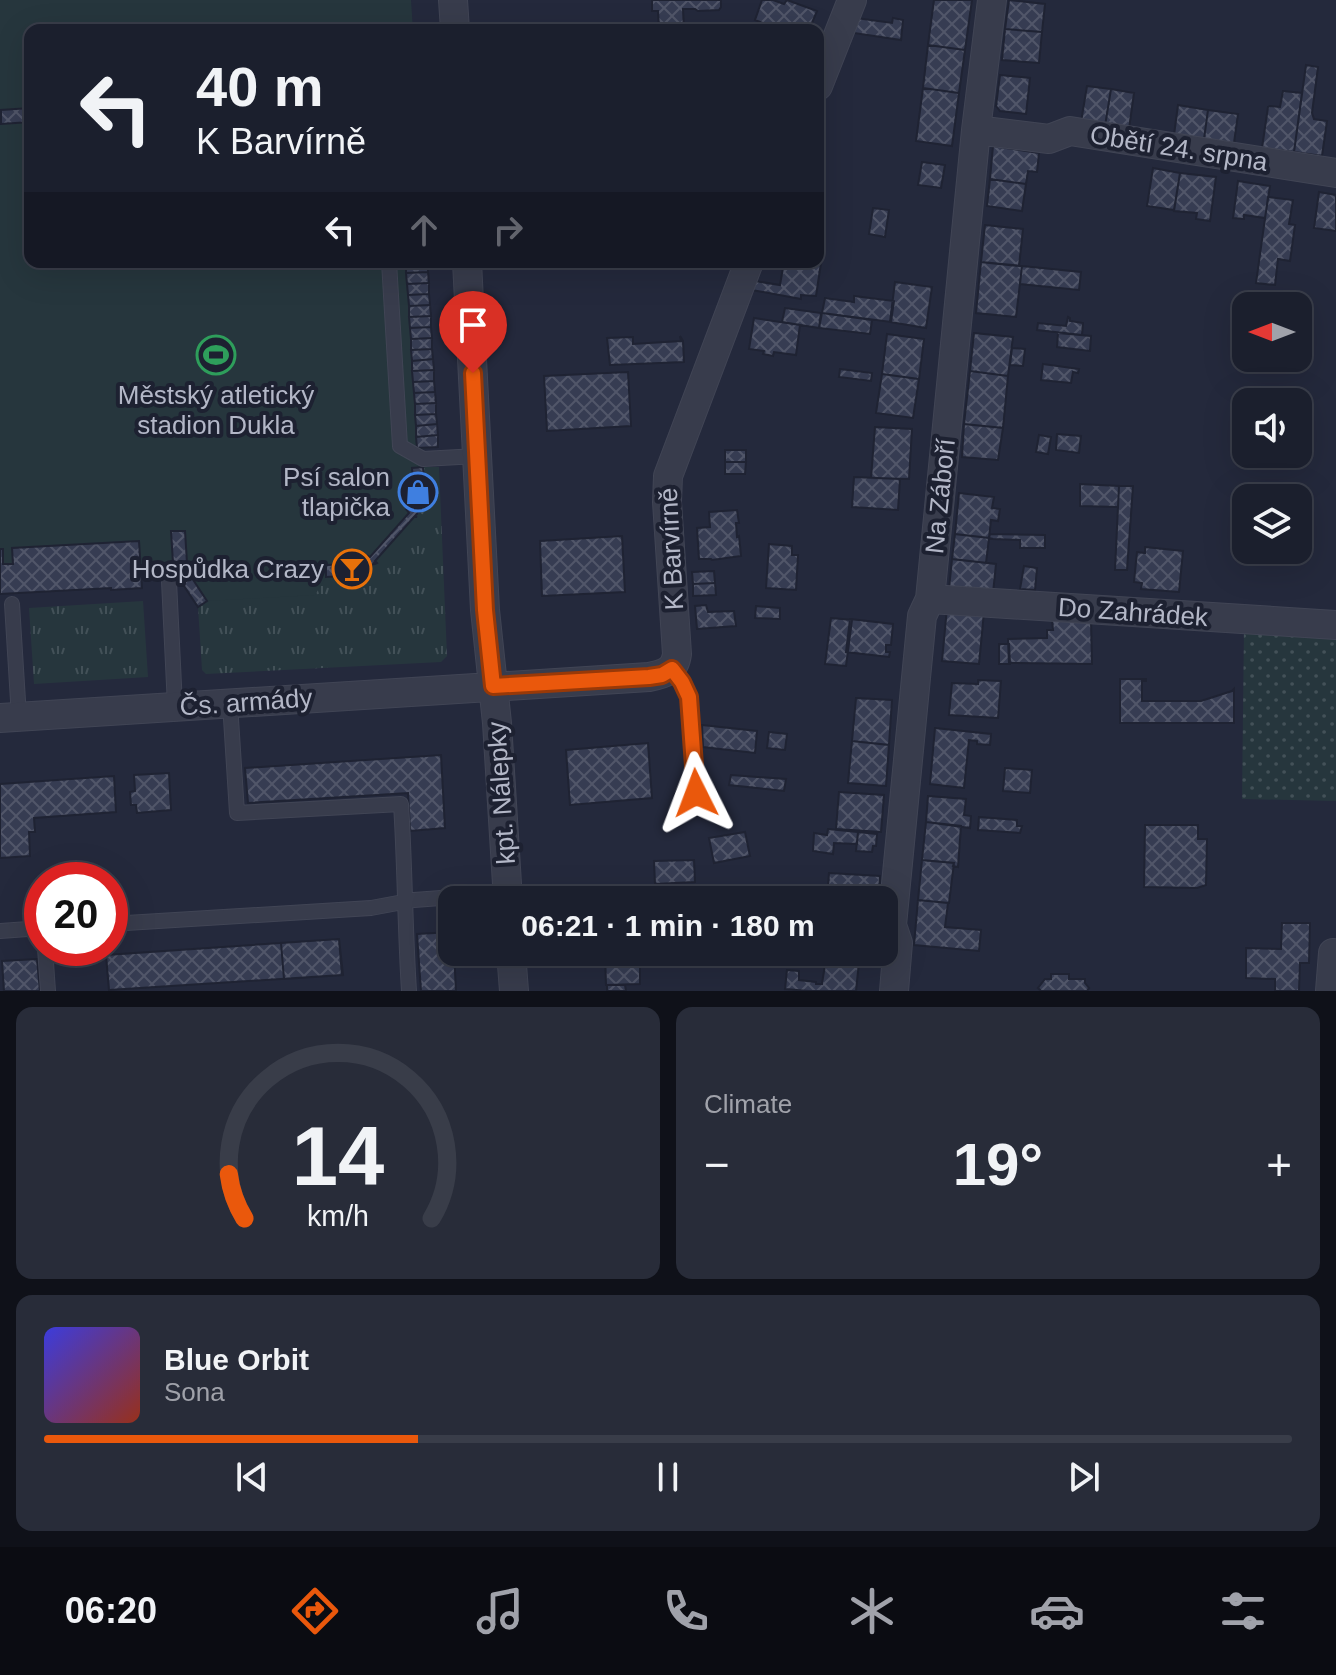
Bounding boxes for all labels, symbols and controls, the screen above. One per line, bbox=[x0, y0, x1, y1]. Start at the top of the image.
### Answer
text: 40 m bbox=[196, 55, 324, 118]
icon: left bbox=[64, 56, 168, 160]
street label: Obětí 24. srpna bbox=[1088, 119, 1270, 177]
text: K Barvírně bbox=[196, 121, 366, 162]
icon: left bbox=[318, 208, 362, 252]
icon: ahead bbox=[402, 208, 446, 252]
icon: right bbox=[486, 208, 530, 252]
pin bbox=[439, 291, 507, 373]
north arrow bbox=[1232, 292, 1312, 372]
map controls bbox=[1232, 292, 1312, 564]
icon: arrive bbox=[451, 303, 495, 347]
sports icon: Městský atletický stadion Dukla bbox=[195, 334, 237, 376]
place label: Městský atletický stadion Dukla bbox=[118, 380, 314, 440]
button: sound bbox=[1232, 388, 1312, 468]
street label: Na Záboří bbox=[919, 436, 961, 555]
place label: Psí salon tlapička bbox=[283, 462, 391, 522]
shop icon: Psí salon tlapička bbox=[397, 471, 439, 513]
button: layers bbox=[1232, 484, 1312, 564]
street label: K Barvírně bbox=[653, 487, 689, 611]
bar icon: Hospůdka Crazy bbox=[331, 548, 373, 590]
place label: Hospůdka Crazy bbox=[132, 554, 324, 584]
street label: Do Zahrádek bbox=[1057, 592, 1210, 632]
street label: Čs. armády bbox=[179, 682, 313, 722]
street label: kpt. Nálepky bbox=[481, 721, 521, 865]
position arrow bbox=[654, 751, 738, 835]
speed limit sign: 20 bbox=[24, 862, 128, 966]
text: 06:21 · 1 min · 180 m bbox=[521, 909, 815, 942]
text: Climate bbox=[704, 1089, 792, 1119]
text: 14 bbox=[292, 1110, 384, 1203]
text: 19° bbox=[953, 1131, 1043, 1198]
text: − bbox=[704, 1140, 730, 1189]
text: + bbox=[1266, 1140, 1292, 1189]
text: km/h bbox=[307, 1200, 369, 1232]
text: Blue Orbit bbox=[164, 1343, 309, 1376]
text: Sona bbox=[164, 1377, 225, 1407]
icon: previous bbox=[230, 1455, 274, 1499]
icon: pause bbox=[646, 1455, 690, 1499]
icon: next bbox=[1062, 1455, 1106, 1499]
icon: directions bbox=[287, 1583, 343, 1639]
icon: music bbox=[472, 1583, 528, 1639]
icon: phone bbox=[658, 1583, 714, 1639]
icon: climate bbox=[844, 1583, 900, 1639]
icon: car bbox=[1029, 1583, 1085, 1639]
icon: filters bbox=[1215, 1583, 1271, 1639]
text: 06:20 bbox=[65, 1590, 157, 1631]

